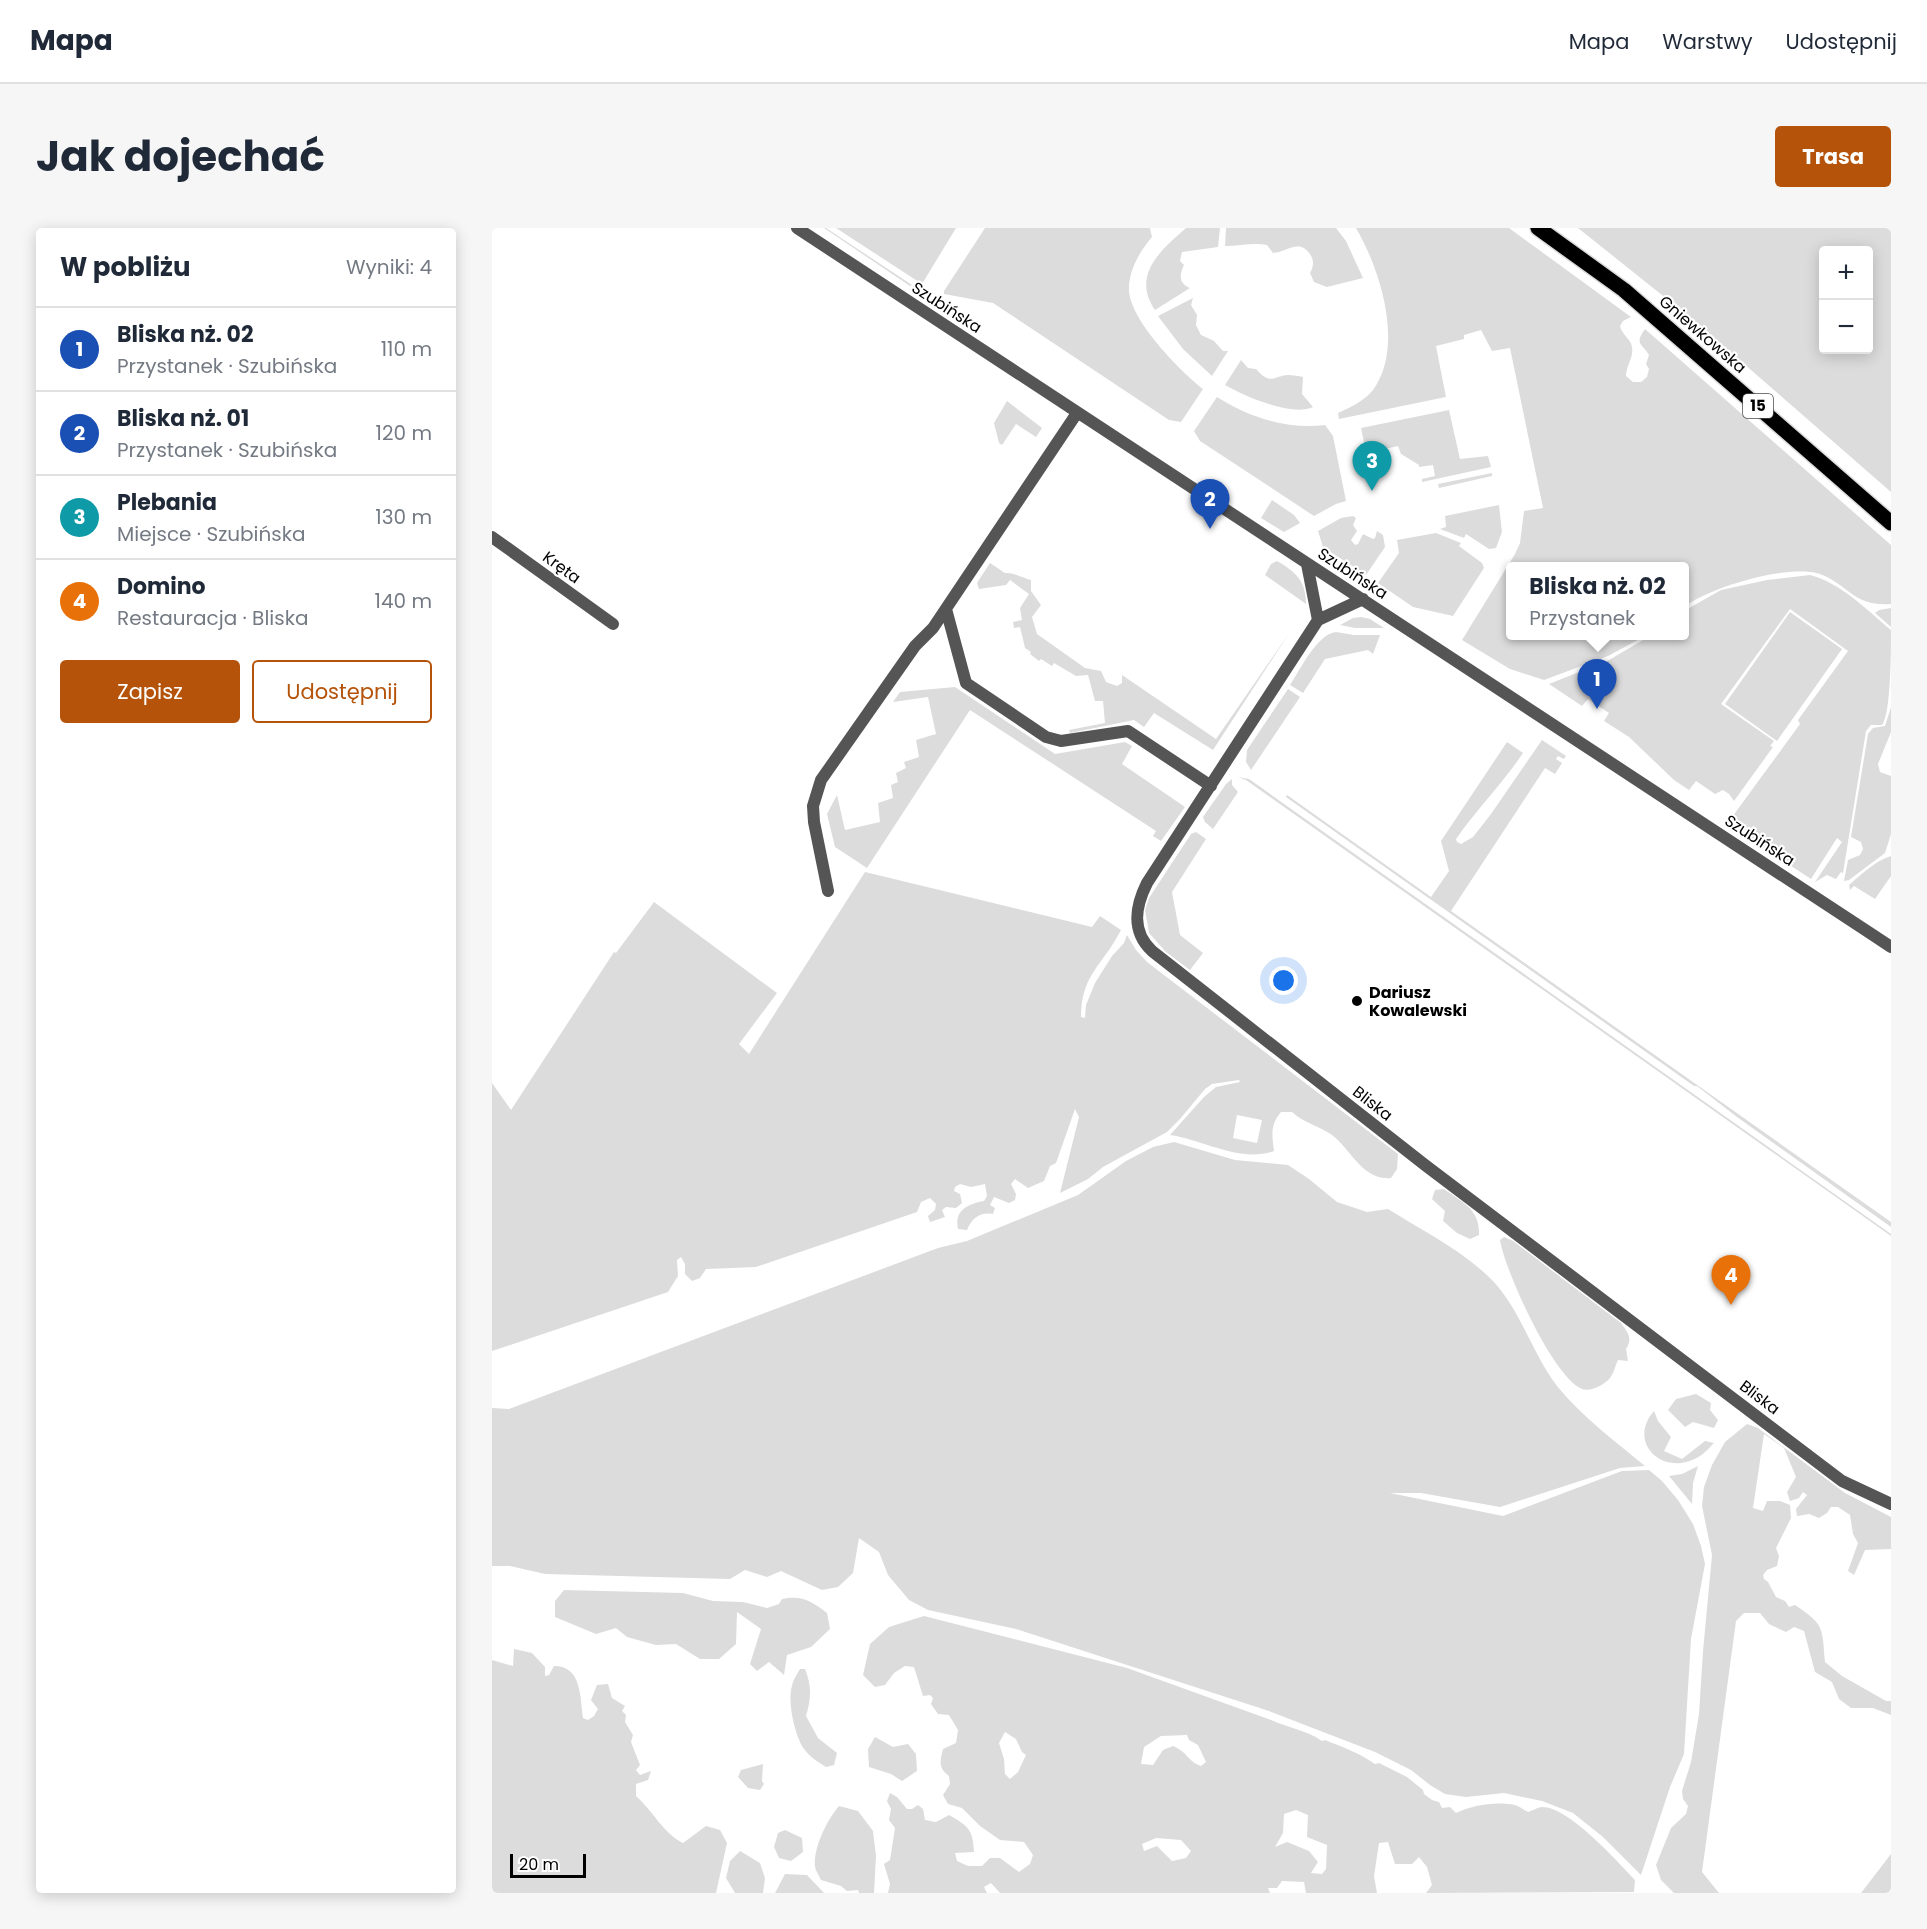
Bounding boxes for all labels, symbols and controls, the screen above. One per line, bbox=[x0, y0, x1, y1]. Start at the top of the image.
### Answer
text: Mapa bbox=[30, 21, 113, 60]
text: Mapa bbox=[1569, 27, 1629, 56]
text: Warstwy bbox=[1662, 27, 1753, 56]
text: Udostępnij bbox=[1786, 27, 1897, 56]
button: Trasa bbox=[1775, 126, 1891, 187]
text: Jak dojechać bbox=[36, 127, 325, 186]
map controls bbox=[1819, 246, 1873, 354]
button: + bbox=[1819, 246, 1873, 300]
text: W pobliżu bbox=[60, 249, 191, 285]
text: Wyniki: 4 bbox=[346, 253, 432, 281]
street label: Szubińska bbox=[907, 276, 986, 339]
street label: Gniewkowska bbox=[1654, 290, 1751, 379]
button: − bbox=[1819, 300, 1873, 354]
text: Bliska nż. 02 bbox=[117, 319, 253, 350]
text: 1 bbox=[76, 335, 83, 363]
text: 110 m bbox=[381, 335, 432, 363]
text: Przystanek · Szubińska bbox=[117, 352, 337, 380]
road number: 15 bbox=[1743, 394, 1773, 418]
text: Bliska nż. 01 bbox=[117, 403, 249, 434]
text: 2 bbox=[74, 419, 85, 447]
text: 120 m bbox=[376, 419, 432, 447]
text: Przystanek · Szubińska bbox=[117, 436, 337, 464]
pin: 3 bbox=[1352, 442, 1392, 491]
pin: 2 bbox=[1190, 480, 1230, 529]
text: Plebania bbox=[117, 487, 217, 518]
text: 3 bbox=[73, 503, 86, 531]
text: 130 m bbox=[375, 503, 432, 531]
text: Miejsce · Szubińska bbox=[117, 520, 306, 548]
street label: Szubińska bbox=[1313, 542, 1392, 605]
street label: Kręta bbox=[538, 546, 586, 589]
popup bbox=[1506, 562, 1689, 640]
text: Domino bbox=[117, 571, 206, 602]
text: Bliska nż. 02 bbox=[1529, 571, 1666, 602]
text: 4 bbox=[73, 587, 86, 615]
text: 140 m bbox=[375, 587, 432, 615]
text: Restauracja · Bliska bbox=[117, 604, 308, 632]
text: Przystanek bbox=[1529, 604, 1635, 632]
button: Zapisz bbox=[60, 660, 240, 723]
button: Udostępnij bbox=[252, 660, 432, 723]
pin: 1 bbox=[1578, 660, 1616, 709]
street label: Szubińska bbox=[1720, 809, 1799, 872]
your location bbox=[1269, 966, 1298, 995]
place label: Dariusz Kowalewski bbox=[1369, 981, 1467, 1022]
marker: Dariusz Kowalewski bbox=[1350, 994, 1364, 1008]
street label: Bliska bbox=[1348, 1080, 1398, 1126]
pin: 4 bbox=[1712, 1256, 1750, 1305]
street label: Bliska bbox=[1735, 1375, 1785, 1420]
scale bar bbox=[510, 1851, 586, 1878]
text: 20 m bbox=[519, 1853, 559, 1876]

